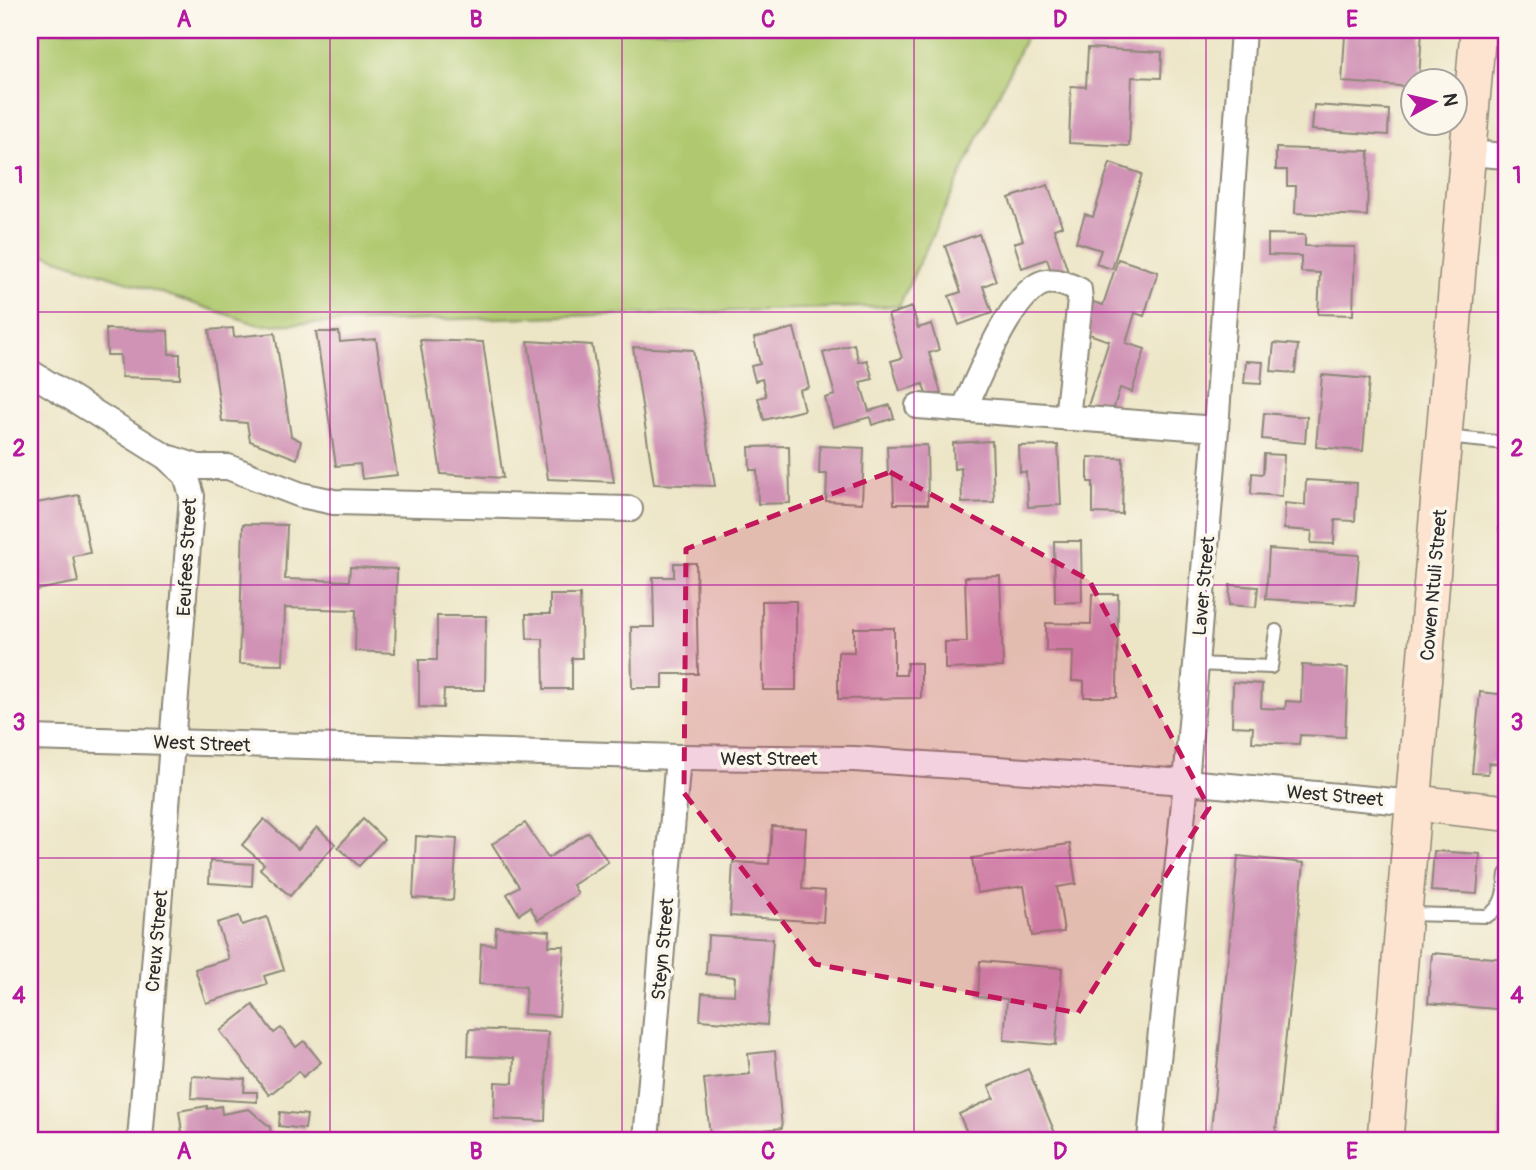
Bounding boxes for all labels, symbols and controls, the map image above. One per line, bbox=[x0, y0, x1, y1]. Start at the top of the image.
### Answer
text: A bbox=[177, 5, 192, 34]
text: B bbox=[469, 5, 483, 34]
text: C bbox=[761, 5, 775, 34]
text: D bbox=[1053, 5, 1067, 34]
text: E bbox=[1346, 5, 1358, 34]
north arrow bbox=[1400, 66, 1470, 136]
text: N bbox=[1437, 92, 1463, 108]
text: 1 bbox=[15, 161, 24, 190]
text: 1 bbox=[1513, 161, 1522, 190]
text: 2 bbox=[13, 434, 26, 463]
text: 2 bbox=[1511, 434, 1524, 463]
street label: Eeufees Street bbox=[172, 497, 202, 617]
street label: Cowen Ntuli Street bbox=[1415, 508, 1453, 662]
street label: Laver Street bbox=[1188, 535, 1220, 637]
text: 3 bbox=[13, 708, 25, 737]
text: 3 bbox=[1511, 708, 1523, 737]
street label: West Street bbox=[153, 730, 251, 758]
street label: West Street bbox=[720, 747, 818, 771]
street label: West Street bbox=[1285, 780, 1385, 812]
street label: Creux Street bbox=[141, 889, 173, 993]
street label: Steyn Street bbox=[647, 897, 679, 1001]
text: 4 bbox=[12, 981, 26, 1010]
text: 4 bbox=[1510, 981, 1524, 1010]
text: A bbox=[177, 1137, 192, 1166]
text: B bbox=[469, 1137, 483, 1166]
text: C bbox=[761, 1137, 775, 1166]
text: D bbox=[1053, 1137, 1067, 1166]
text: E bbox=[1346, 1137, 1358, 1166]

